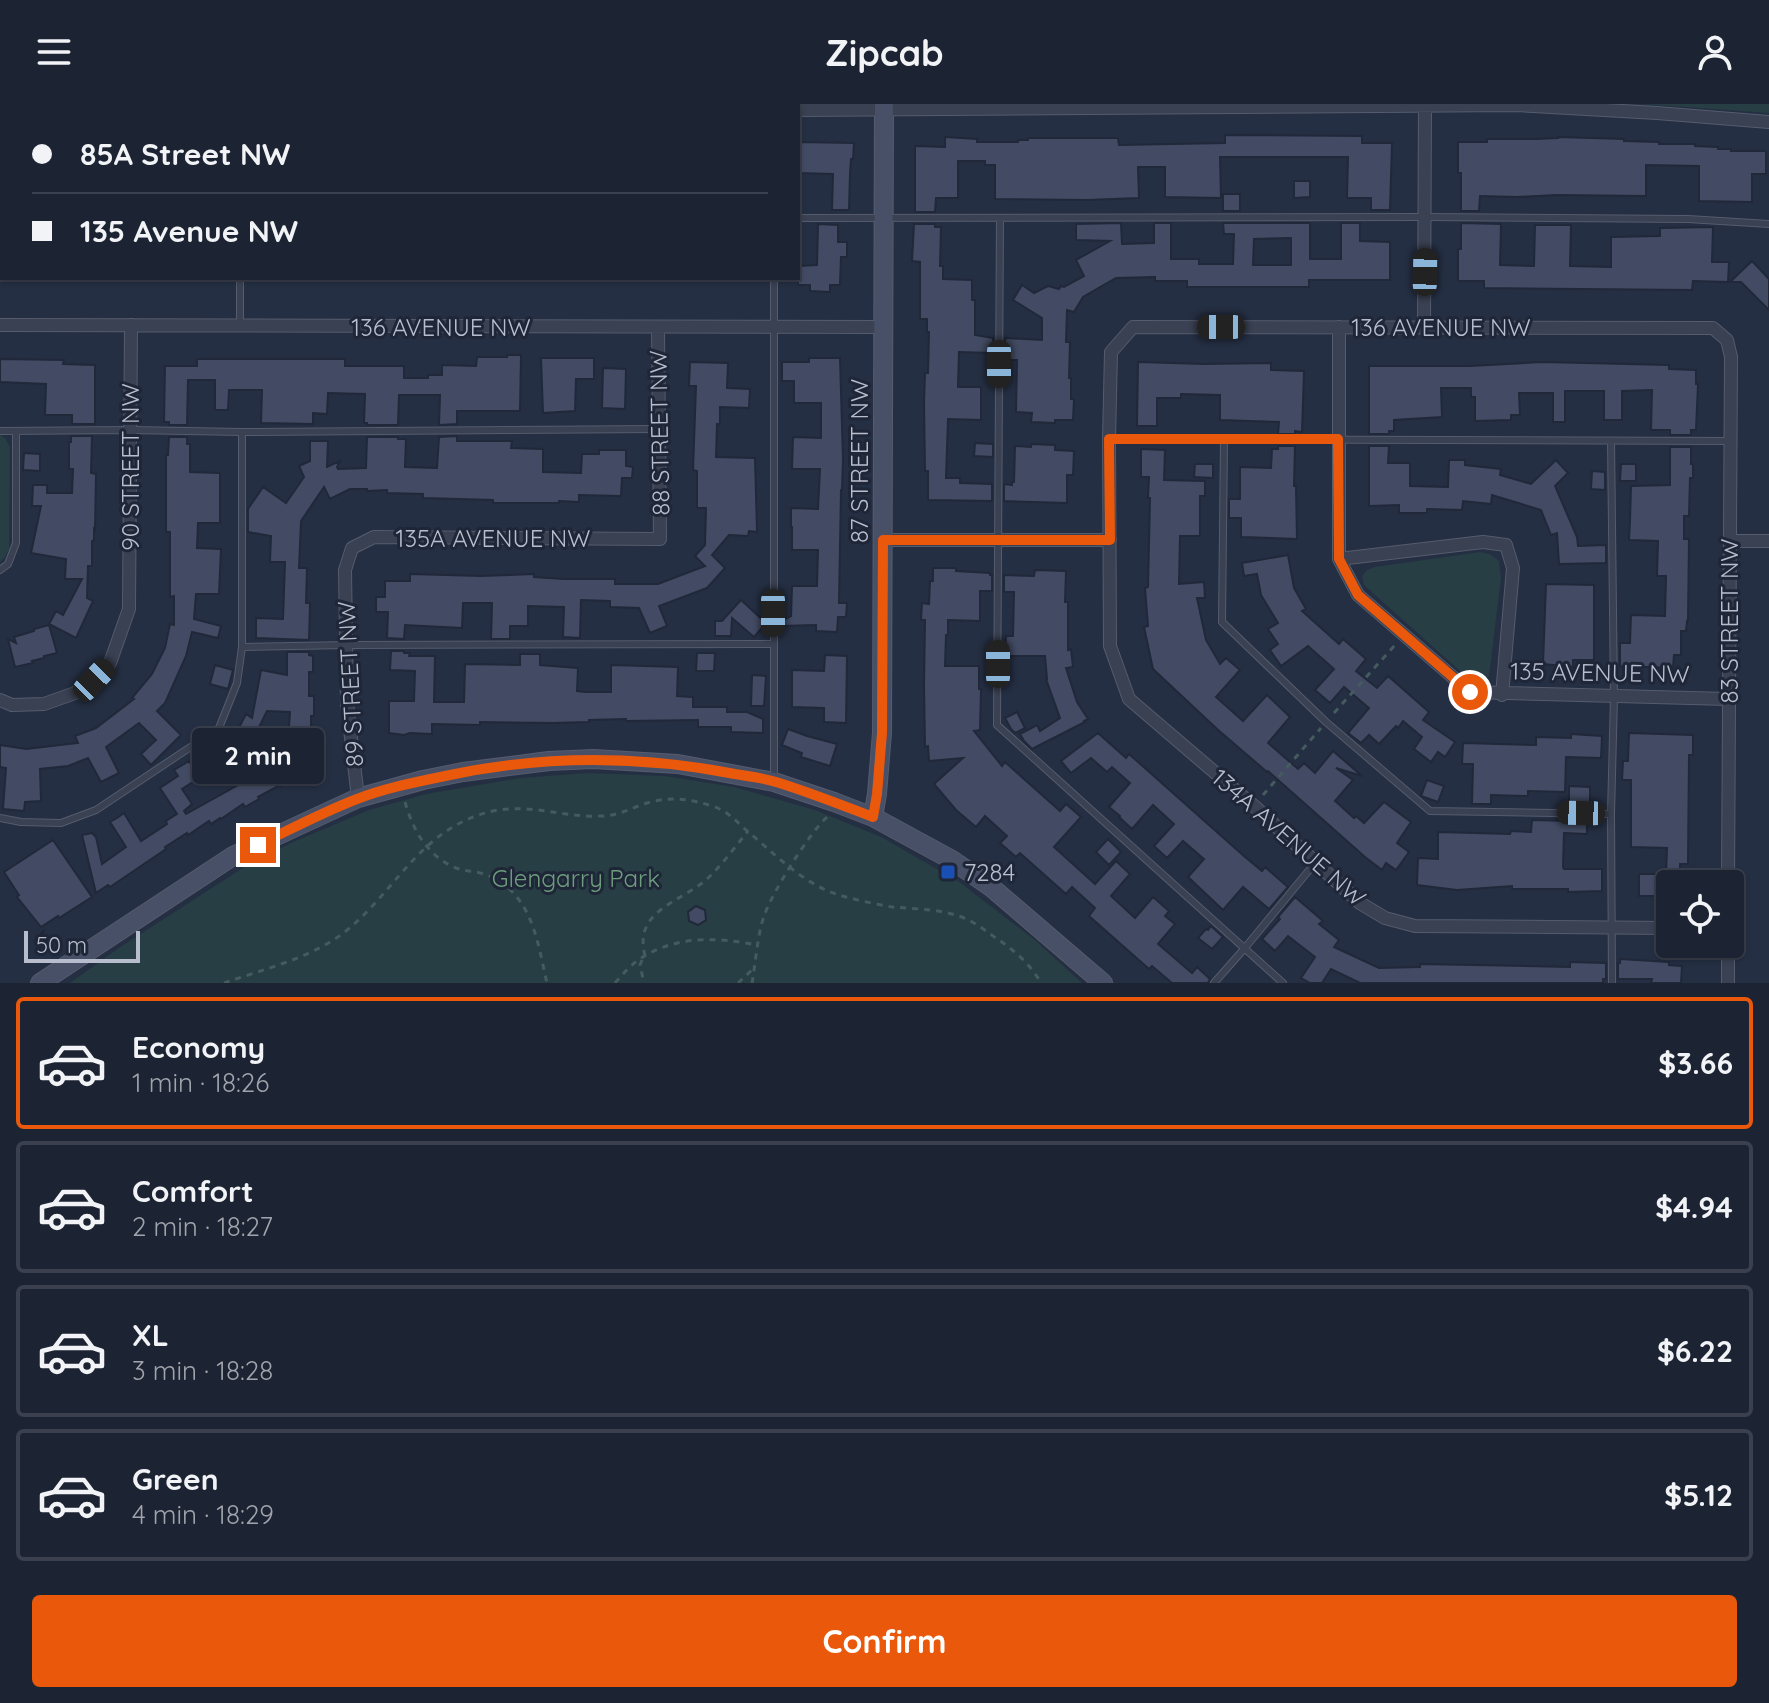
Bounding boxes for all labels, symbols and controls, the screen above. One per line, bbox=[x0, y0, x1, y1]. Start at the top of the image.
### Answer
icon: menu bbox=[32, 30, 76, 74]
text: Zipcab bbox=[825, 30, 944, 75]
icon: person bbox=[1693, 30, 1737, 74]
text: 85A Street NW bbox=[80, 135, 290, 173]
text: 135 Avenue NW bbox=[80, 212, 298, 250]
car bbox=[1413, 248, 1437, 296]
street label: 136 AVENUE NW bbox=[351, 312, 531, 342]
street label: 136 AVENUE NW bbox=[1351, 312, 1531, 342]
car bbox=[1197, 315, 1245, 339]
car bbox=[987, 340, 1011, 388]
street label: 88 STREET NW bbox=[643, 350, 675, 516]
street label: 87 STREET NW bbox=[844, 379, 874, 543]
street label: 90 STREET NW bbox=[115, 383, 145, 551]
street label: 135A AVENUE NW bbox=[396, 523, 590, 553]
street label: 83 STREET NW bbox=[1714, 538, 1744, 704]
car bbox=[761, 589, 785, 637]
street label: 89 STREET NW bbox=[331, 600, 369, 768]
car bbox=[986, 640, 1010, 688]
car bbox=[69, 654, 119, 706]
street label: 135 AVENUE NW bbox=[1510, 655, 1690, 689]
route start bbox=[1452, 674, 1488, 710]
callout: 2 min bbox=[192, 729, 324, 785]
text: 2 min bbox=[224, 739, 292, 772]
street label: 134A AVENUE NW bbox=[1206, 762, 1372, 912]
car bbox=[1557, 801, 1605, 825]
route end bbox=[240, 827, 276, 863]
place label: 7284 bbox=[964, 857, 1015, 887]
park label: Glengarry Park bbox=[492, 863, 660, 893]
marker: 7284 bbox=[939, 863, 957, 881]
map controls bbox=[1656, 870, 1744, 958]
button: locate bbox=[1656, 870, 1744, 958]
scale bar bbox=[24, 927, 140, 963]
text: 50 m bbox=[36, 931, 87, 959]
icon: car bbox=[36, 1027, 108, 1099]
text: Economy bbox=[132, 1028, 265, 1066]
text: $3.66 bbox=[1658, 1044, 1733, 1082]
text: 1 min · 18:26 bbox=[132, 1066, 269, 1099]
icon: car bbox=[36, 1171, 108, 1243]
text: Comfort bbox=[132, 1172, 253, 1210]
text: $4.94 bbox=[1655, 1188, 1733, 1226]
text: 2 min · 18:27 bbox=[132, 1210, 273, 1243]
icon: car bbox=[36, 1315, 108, 1387]
text: XL bbox=[132, 1316, 169, 1354]
text: $6.22 bbox=[1657, 1332, 1733, 1370]
text: 3 min · 18:28 bbox=[132, 1354, 273, 1387]
icon: car bbox=[36, 1459, 108, 1531]
text: Green bbox=[132, 1460, 219, 1498]
text: $5.12 bbox=[1664, 1476, 1733, 1514]
text: 4 min · 18:29 bbox=[132, 1498, 274, 1531]
button: Confirm bbox=[32, 1595, 1737, 1687]

